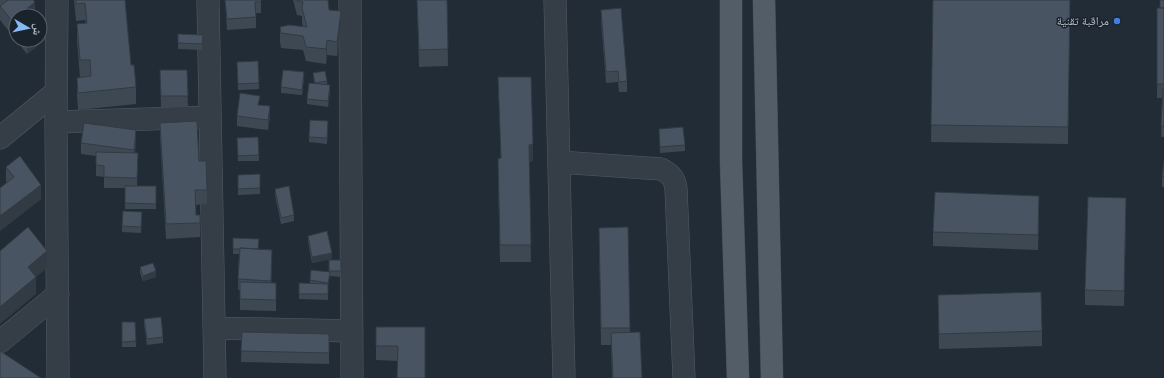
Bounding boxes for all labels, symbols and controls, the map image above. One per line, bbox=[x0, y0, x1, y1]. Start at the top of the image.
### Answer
north arrow bbox=[8, 8, 48, 48]
place label: مراقبة تقنية bbox=[1057, 13, 1109, 28]
marker: مراقبة تقنية bbox=[1112, 16, 1122, 26]
text: ش bbox=[29, 23, 46, 37]

